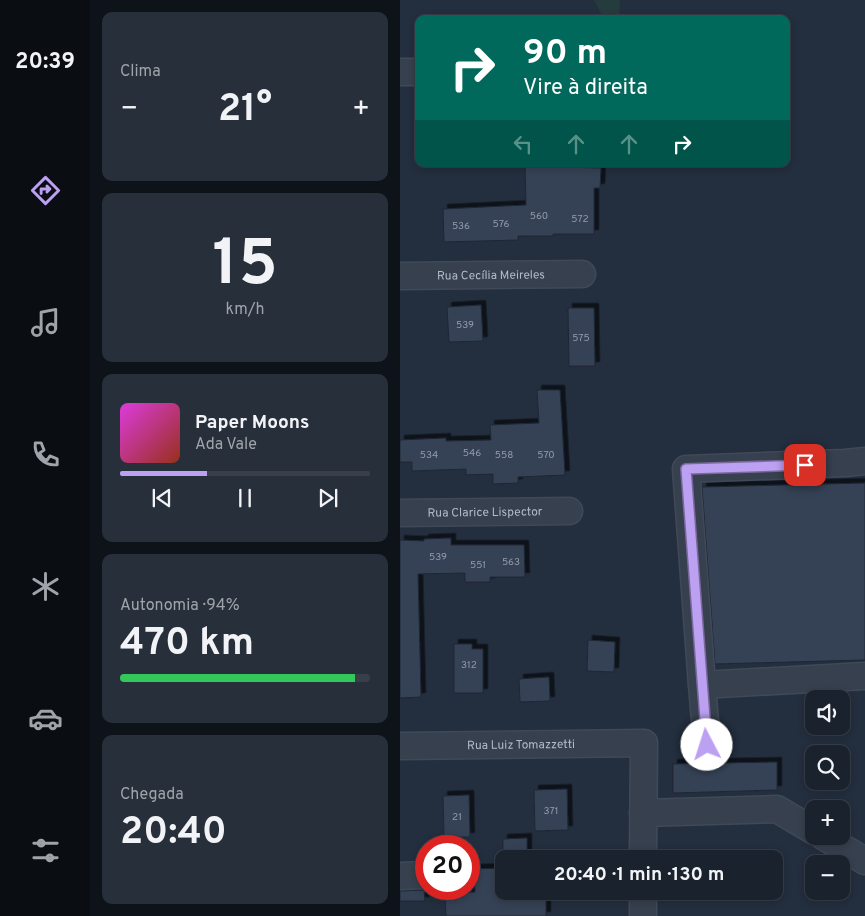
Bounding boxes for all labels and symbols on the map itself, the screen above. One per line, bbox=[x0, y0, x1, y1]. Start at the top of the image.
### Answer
house number: 560 bbox=[530, 210, 548, 223]
house number: 572 bbox=[571, 213, 589, 226]
house number: 576 bbox=[493, 218, 509, 231]
house number: 536 bbox=[452, 220, 470, 233]
street label: Rua Cecília Meireles bbox=[437, 267, 545, 285]
house number: 539 bbox=[456, 319, 474, 332]
house number: 575 bbox=[572, 332, 590, 345]
pin bbox=[784, 444, 826, 486]
house number: 546 bbox=[463, 447, 481, 460]
house number: 534 bbox=[420, 449, 438, 462]
house number: 558 bbox=[495, 449, 513, 462]
house number: 570 bbox=[537, 449, 555, 462]
street label: Rua Clarice Lispector bbox=[427, 504, 543, 522]
house number: 539 bbox=[429, 551, 447, 564]
house number: 563 bbox=[502, 556, 520, 569]
house number: 551 bbox=[470, 559, 486, 572]
house number: 312 bbox=[461, 659, 477, 672]
position arrow bbox=[680, 718, 732, 770]
street label: Rua Luiz Tomazzetti bbox=[467, 737, 575, 754]
house number: 371 bbox=[543, 805, 559, 818]
house number: 21 bbox=[452, 811, 462, 824]
speed limit sign: 20 bbox=[415, 835, 480, 900]

